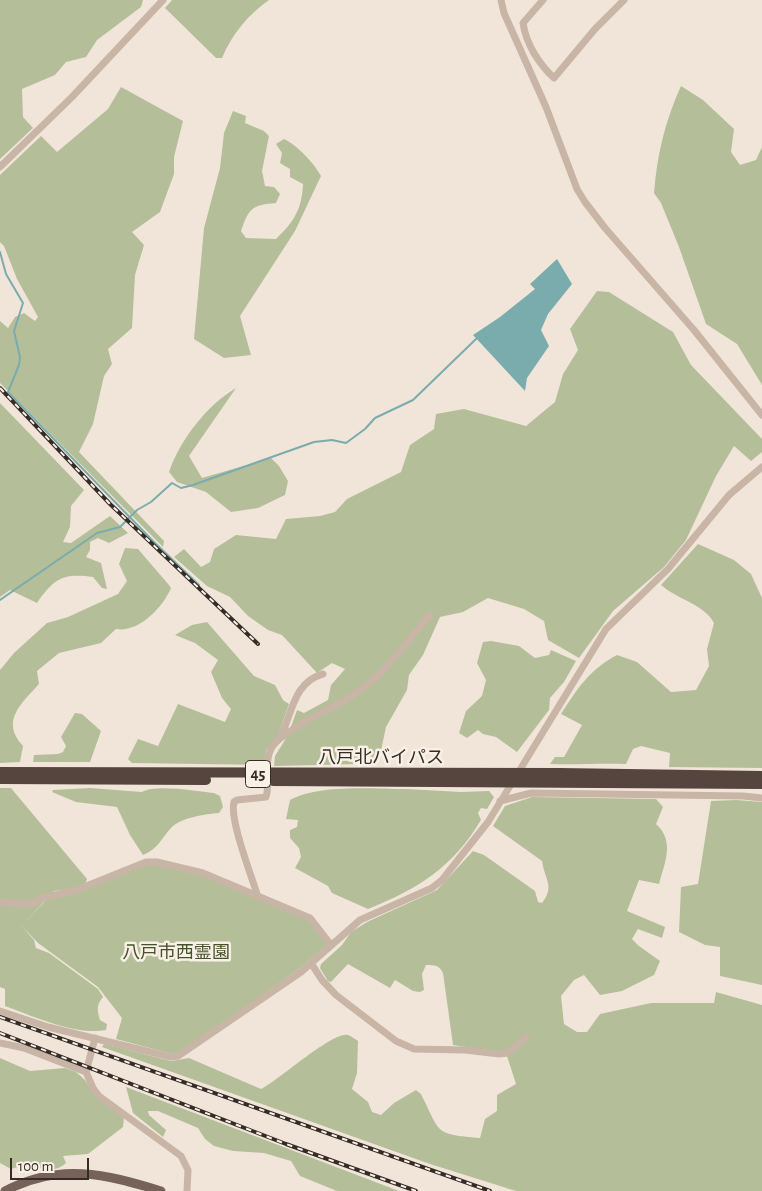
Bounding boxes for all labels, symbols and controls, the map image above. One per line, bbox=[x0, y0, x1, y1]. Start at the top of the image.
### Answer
street label: 八戸北バイパス bbox=[318, 747, 444, 769]
road number: 45 bbox=[246, 761, 270, 788]
park label: 八戸市西霊園 bbox=[122, 942, 230, 964]
scale bar bbox=[12, 1148, 91, 1180]
text: 100 m bbox=[18, 1159, 53, 1174]

